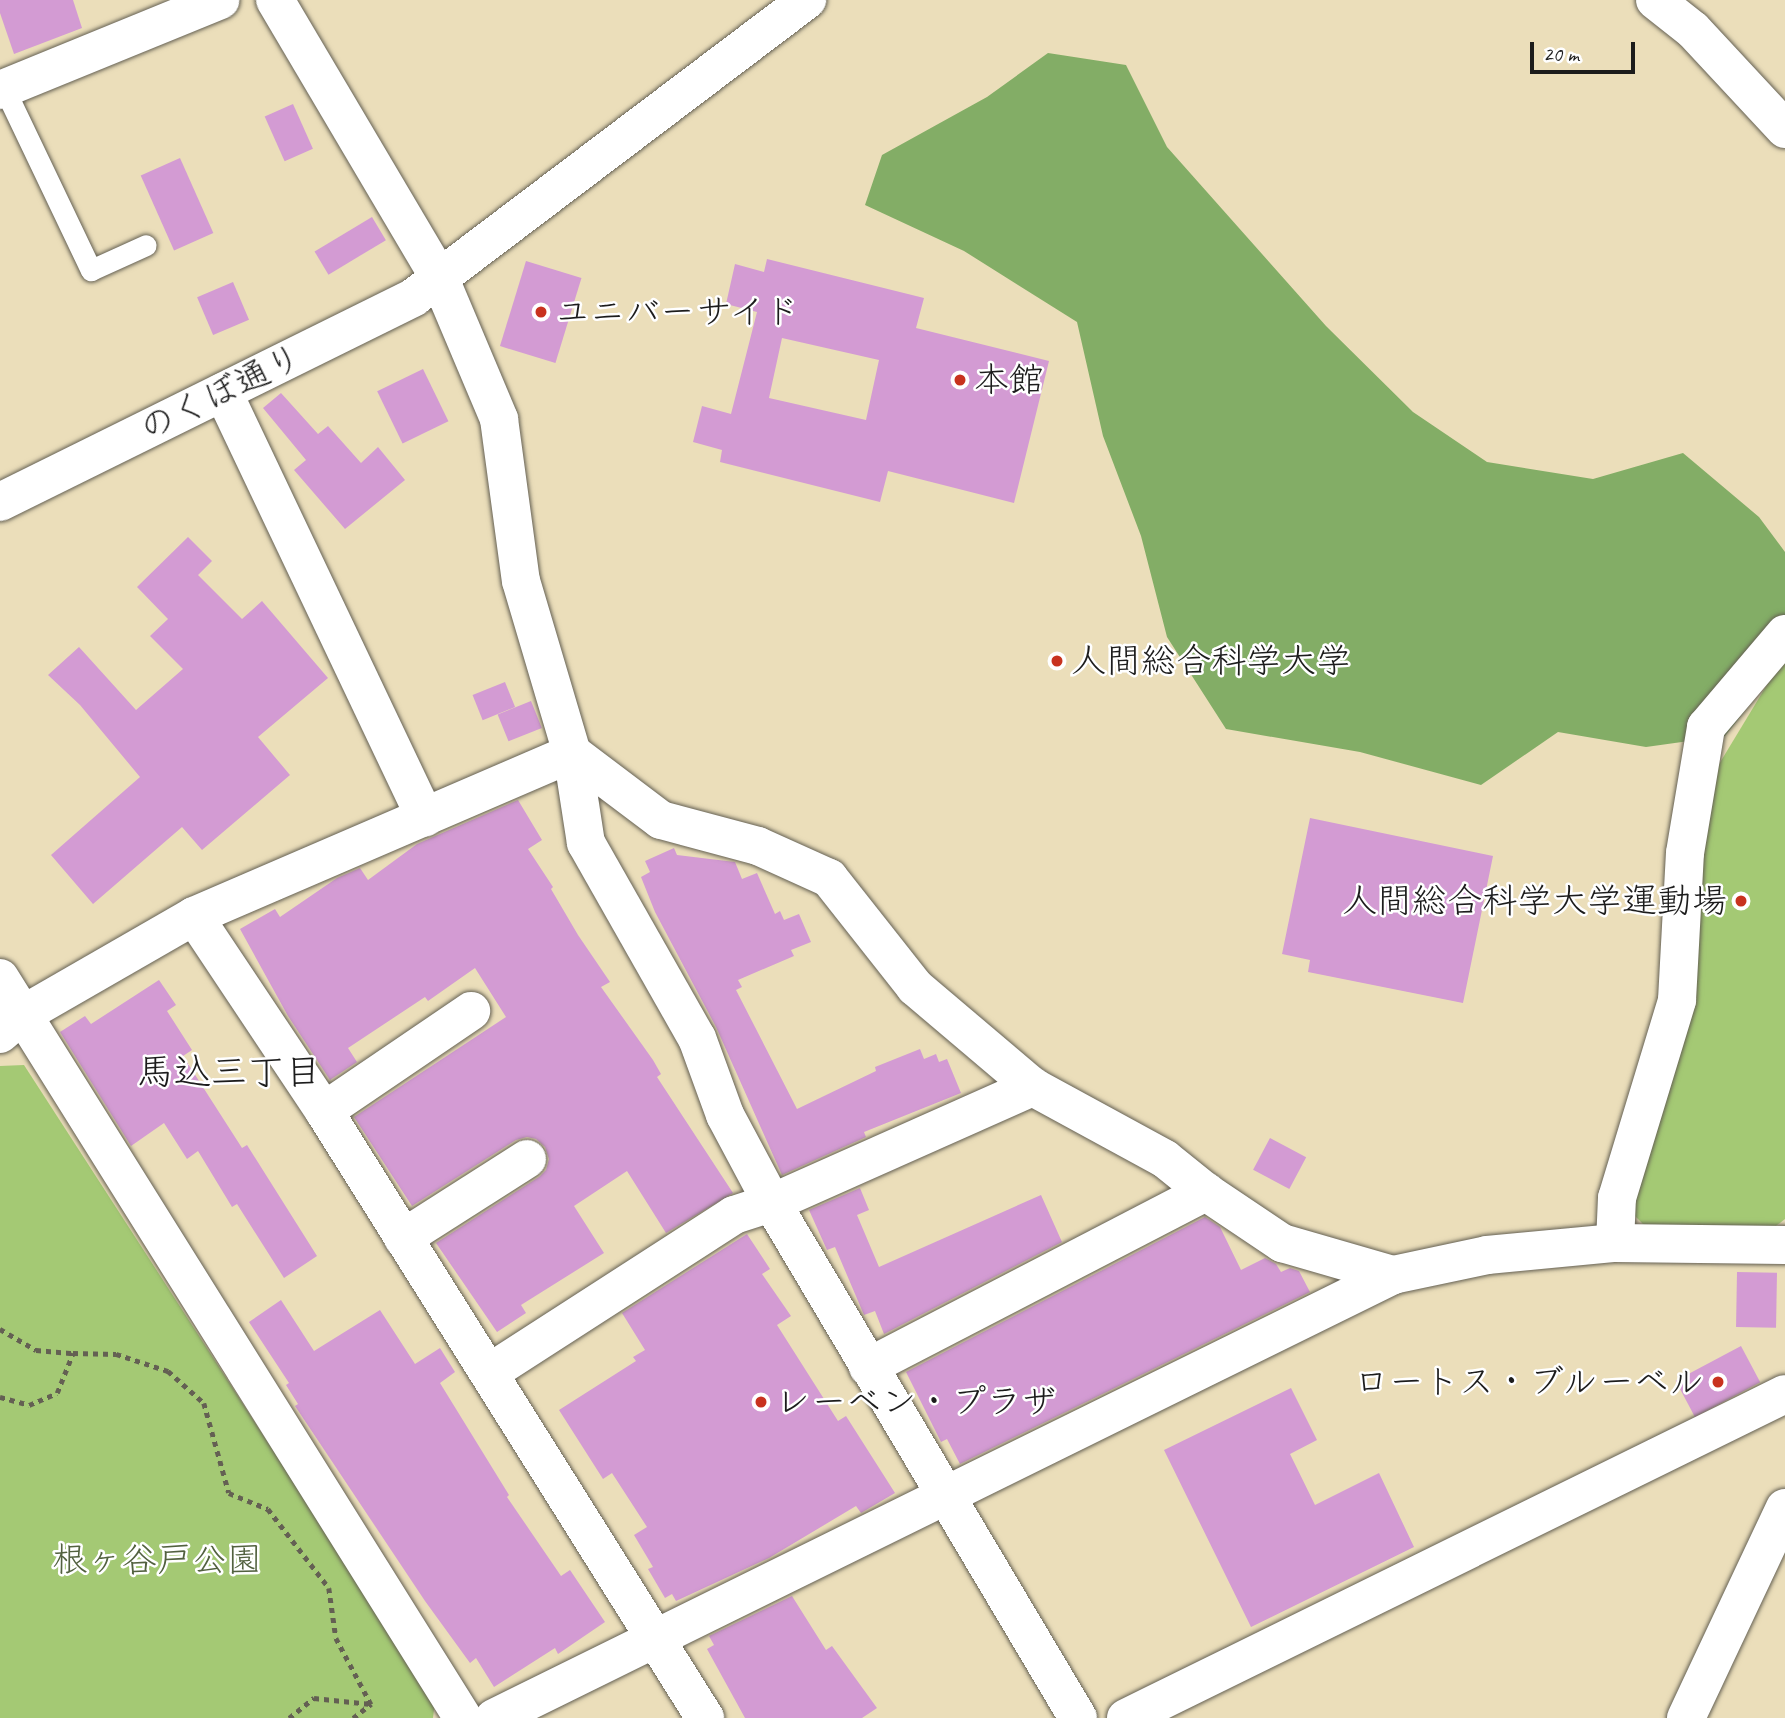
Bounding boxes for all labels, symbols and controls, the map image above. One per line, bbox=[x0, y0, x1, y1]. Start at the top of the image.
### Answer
scale bar bbox=[1533, 28, 1638, 72]
text: 20 m bbox=[1543, 41, 1579, 67]
place label: ユニバーサイド bbox=[555, 291, 800, 333]
marker: ユニバーサイド bbox=[533, 304, 549, 320]
street label: のくぼ通り bbox=[133, 336, 309, 450]
place label: 本館 bbox=[974, 359, 1044, 401]
marker: 本館 bbox=[952, 372, 968, 388]
place label: 人間総合科学大学 bbox=[1071, 640, 1351, 682]
marker: 人間総合科学大学 bbox=[1049, 653, 1065, 669]
place label: 人間総合科学大学運動場 bbox=[1342, 880, 1727, 922]
marker: 人間総合科学大学運動場 bbox=[1733, 893, 1749, 909]
district label: 馬込三丁目 bbox=[137, 1050, 321, 1094]
place label: ロートス・ブルーベル bbox=[1353, 1361, 1704, 1403]
marker: ロートス・ブルーベル bbox=[1710, 1374, 1726, 1390]
place label: レーベン・プラザ bbox=[775, 1381, 1056, 1423]
marker: レーベン・プラザ bbox=[753, 1394, 769, 1410]
park label: 根ヶ谷戸公園 bbox=[52, 1539, 262, 1581]

